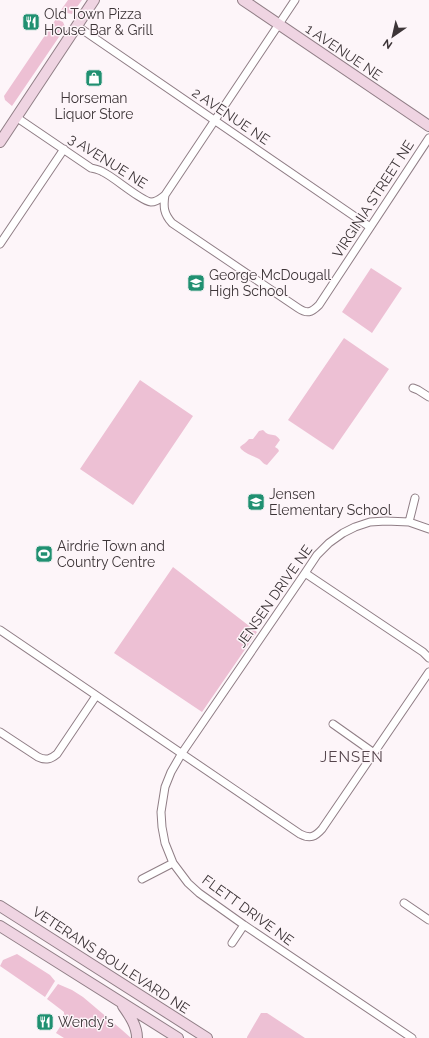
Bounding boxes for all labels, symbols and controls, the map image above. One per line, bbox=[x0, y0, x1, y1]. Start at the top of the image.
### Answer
place label: Old Town Pizza House Bar & Grill bbox=[44, 6, 153, 38]
restaurant icon: Old Town Pizza House Bar & Grill bbox=[21, 12, 41, 32]
north arrow bbox=[373, 16, 413, 56]
street label: 1 AVENUE NE bbox=[303, 21, 385, 83]
text: N bbox=[381, 36, 395, 52]
shop icon: Horseman Liquor Store bbox=[84, 68, 104, 88]
street label: 2 AVENUE NE bbox=[189, 84, 273, 148]
place label: Horseman Liquor Store bbox=[55, 90, 133, 122]
street label: 3 AVENUE NE bbox=[66, 130, 150, 192]
street label: VIRGINIA STREET NE bbox=[329, 137, 417, 261]
place label: George McDougall High School bbox=[209, 267, 331, 299]
school or university icon: George McDougall High School bbox=[186, 273, 206, 293]
place label: Jensen Elementary School bbox=[269, 486, 392, 518]
school or university icon: Jensen Elementary School bbox=[246, 492, 266, 512]
place label: Airdrie Town and Country Centre bbox=[57, 538, 165, 570]
street label: JENSEN DRIVE NE bbox=[233, 542, 315, 650]
sports icon: Airdrie Town and Country Centre bbox=[34, 544, 54, 564]
district label: JENSEN bbox=[320, 748, 384, 766]
street label: FLETT DRIVE NE bbox=[199, 872, 297, 948]
street label: VETERANS BOULEVARD NE bbox=[30, 903, 192, 1017]
restaurant icon: Wendy's bbox=[35, 1012, 55, 1032]
place label: Wendy's bbox=[58, 1014, 114, 1030]

